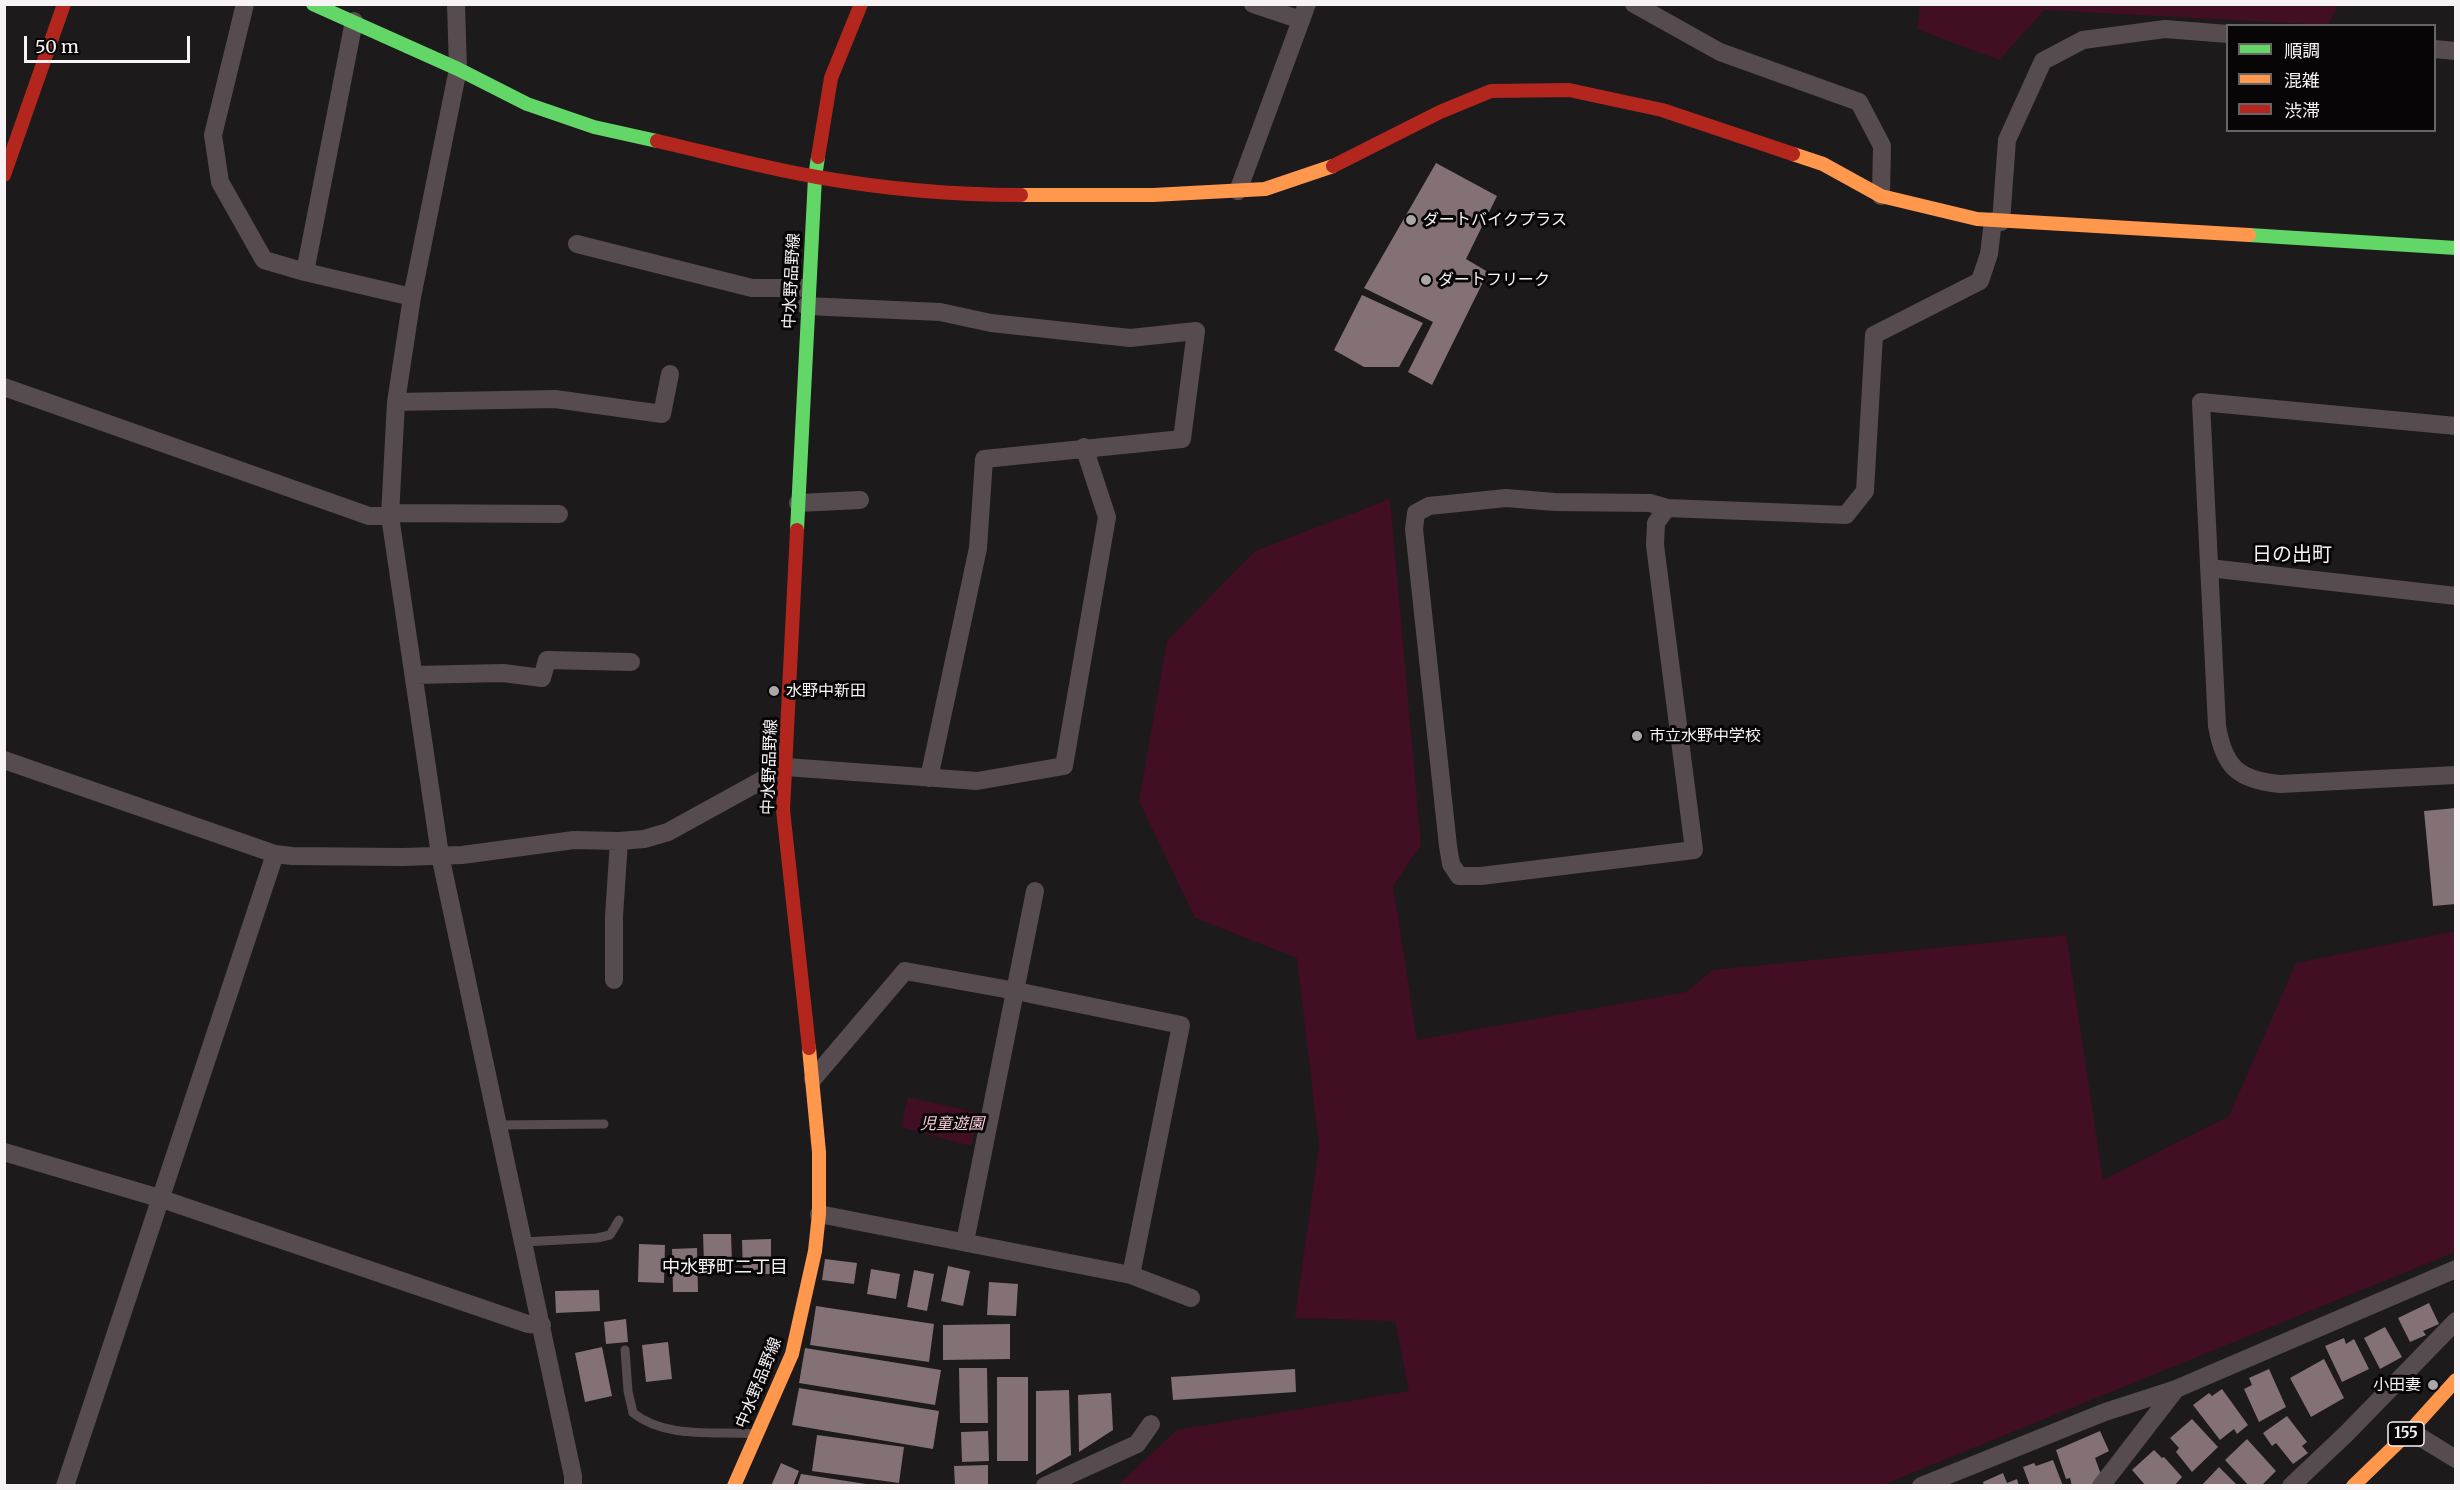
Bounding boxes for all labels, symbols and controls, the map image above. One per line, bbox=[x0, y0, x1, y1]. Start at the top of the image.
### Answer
scale bar bbox=[27, 24, 194, 62]
legend bbox=[2226, 24, 2436, 132]
text: 50 m bbox=[35, 35, 79, 58]
text: 順調 bbox=[2284, 39, 2320, 62]
text: 混雑 bbox=[2284, 69, 2320, 92]
text: 渋滞 bbox=[2284, 99, 2320, 122]
place label: ダートバイクプラス bbox=[1423, 210, 1567, 230]
marker: ダートバイクプラス bbox=[1404, 213, 1418, 227]
street label: 中水野品野線 bbox=[780, 233, 804, 329]
place label: ダートフリーク bbox=[1438, 270, 1550, 290]
marker: ダートフリーク bbox=[1419, 273, 1433, 287]
district label: 日の出町 bbox=[2252, 543, 2332, 567]
place label: 水野中新田 bbox=[786, 681, 866, 701]
marker: 水野中新田 bbox=[767, 684, 781, 698]
street label: 中水野品野線 bbox=[759, 719, 781, 815]
place label: 市立水野中学校 bbox=[1649, 726, 1761, 746]
marker: 市立水野中学校 bbox=[1630, 729, 1644, 743]
park label: 児童遊園 bbox=[920, 1114, 984, 1134]
district label: 中水野町二丁目 bbox=[662, 1257, 788, 1279]
street label: 中水野品野線 bbox=[732, 1335, 786, 1431]
place label: 小田妻 bbox=[2373, 1375, 2421, 1395]
marker: 小田妻 bbox=[2426, 1378, 2440, 1392]
road number: 155 bbox=[2388, 1422, 2424, 1446]

